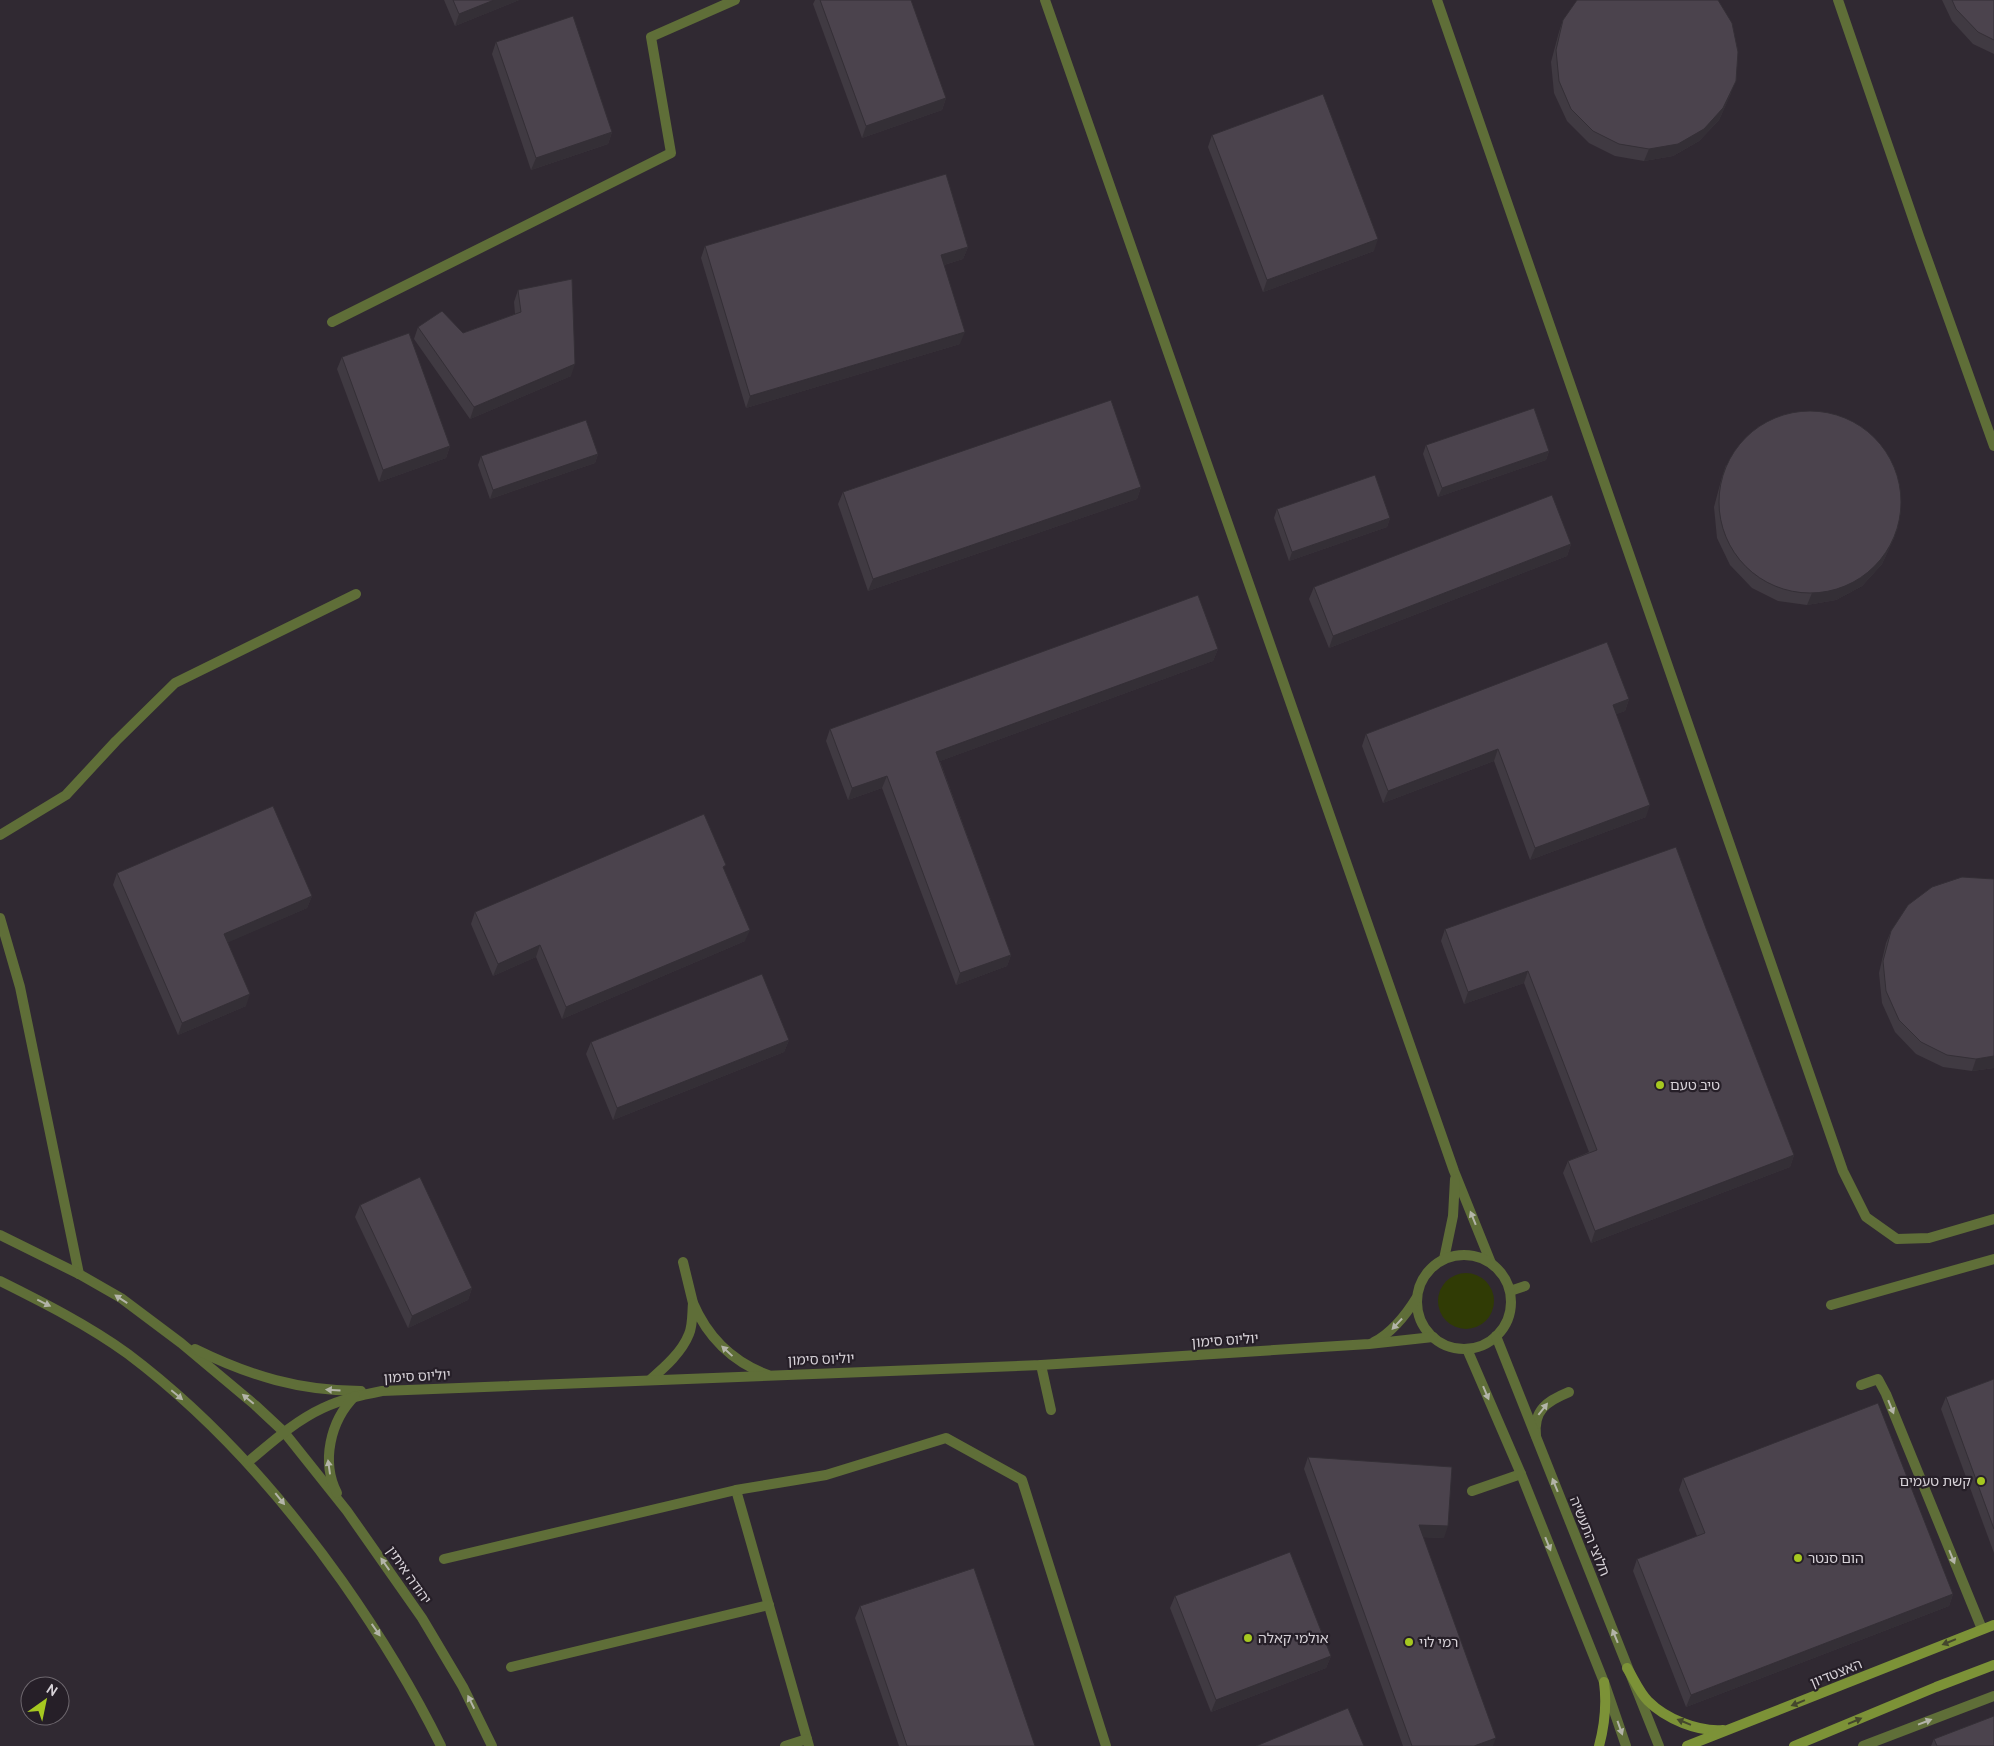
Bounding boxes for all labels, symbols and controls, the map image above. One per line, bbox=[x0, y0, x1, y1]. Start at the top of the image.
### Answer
place label: טיב טעם bbox=[1670, 1076, 1720, 1094]
marker: טיב טעם bbox=[1654, 1079, 1666, 1091]
one-way arrow bbox=[1469, 1210, 1477, 1225]
one-way arrow bbox=[114, 1294, 127, 1304]
one-way arrow bbox=[37, 1299, 51, 1307]
one-way arrow bbox=[1391, 1318, 1403, 1330]
street label: יוליוס סימון bbox=[1191, 1329, 1259, 1351]
one-way arrow bbox=[721, 1345, 733, 1357]
street label: יוליוס סימון bbox=[787, 1349, 855, 1369]
street label: יוליוס סימון bbox=[383, 1365, 451, 1387]
one-way arrow bbox=[325, 1386, 341, 1394]
one-way arrow bbox=[1483, 1386, 1490, 1401]
one-way arrow bbox=[171, 1389, 183, 1400]
one-way arrow bbox=[242, 1394, 255, 1405]
one-way arrow bbox=[1887, 1400, 1895, 1415]
one-way arrow bbox=[1537, 1403, 1548, 1416]
one-way arrow bbox=[325, 1458, 333, 1474]
place label: קשת טעמים bbox=[1900, 1472, 1971, 1490]
marker: קשת טעמים bbox=[1975, 1475, 1987, 1487]
one-way arrow bbox=[1551, 1477, 1558, 1492]
one-way arrow bbox=[275, 1492, 285, 1506]
street label: חלוצי התעשיה bbox=[1566, 1493, 1614, 1579]
one-way arrow bbox=[1545, 1536, 1553, 1551]
street label: יהודה איתין bbox=[383, 1543, 435, 1607]
place label: הום סנטר bbox=[1808, 1549, 1864, 1567]
one-way arrow bbox=[1949, 1550, 1957, 1564]
marker: הום סנטר bbox=[1792, 1552, 1804, 1564]
one-way arrow bbox=[380, 1558, 390, 1571]
one-way arrow bbox=[371, 1623, 381, 1637]
place label: אולמי קאלה bbox=[1258, 1629, 1329, 1647]
one-way arrow bbox=[1610, 1629, 1618, 1643]
marker: אולמי קאלה bbox=[1242, 1632, 1254, 1644]
place label: רמי לוי bbox=[1419, 1633, 1458, 1651]
marker: רמי לוי bbox=[1403, 1636, 1415, 1648]
one-way arrow bbox=[1941, 1639, 1956, 1647]
street label: האצטדיון bbox=[1807, 1654, 1865, 1692]
north arrow bbox=[20, 1676, 70, 1726]
text: N bbox=[43, 1680, 61, 1700]
one-way arrow bbox=[467, 1695, 475, 1709]
one-way arrow bbox=[1791, 1699, 1805, 1707]
one-way arrow bbox=[1848, 1716, 1862, 1724]
one-way arrow bbox=[1676, 1718, 1691, 1726]
one-way arrow bbox=[1918, 1718, 1933, 1726]
one-way arrow bbox=[1617, 1720, 1624, 1735]

